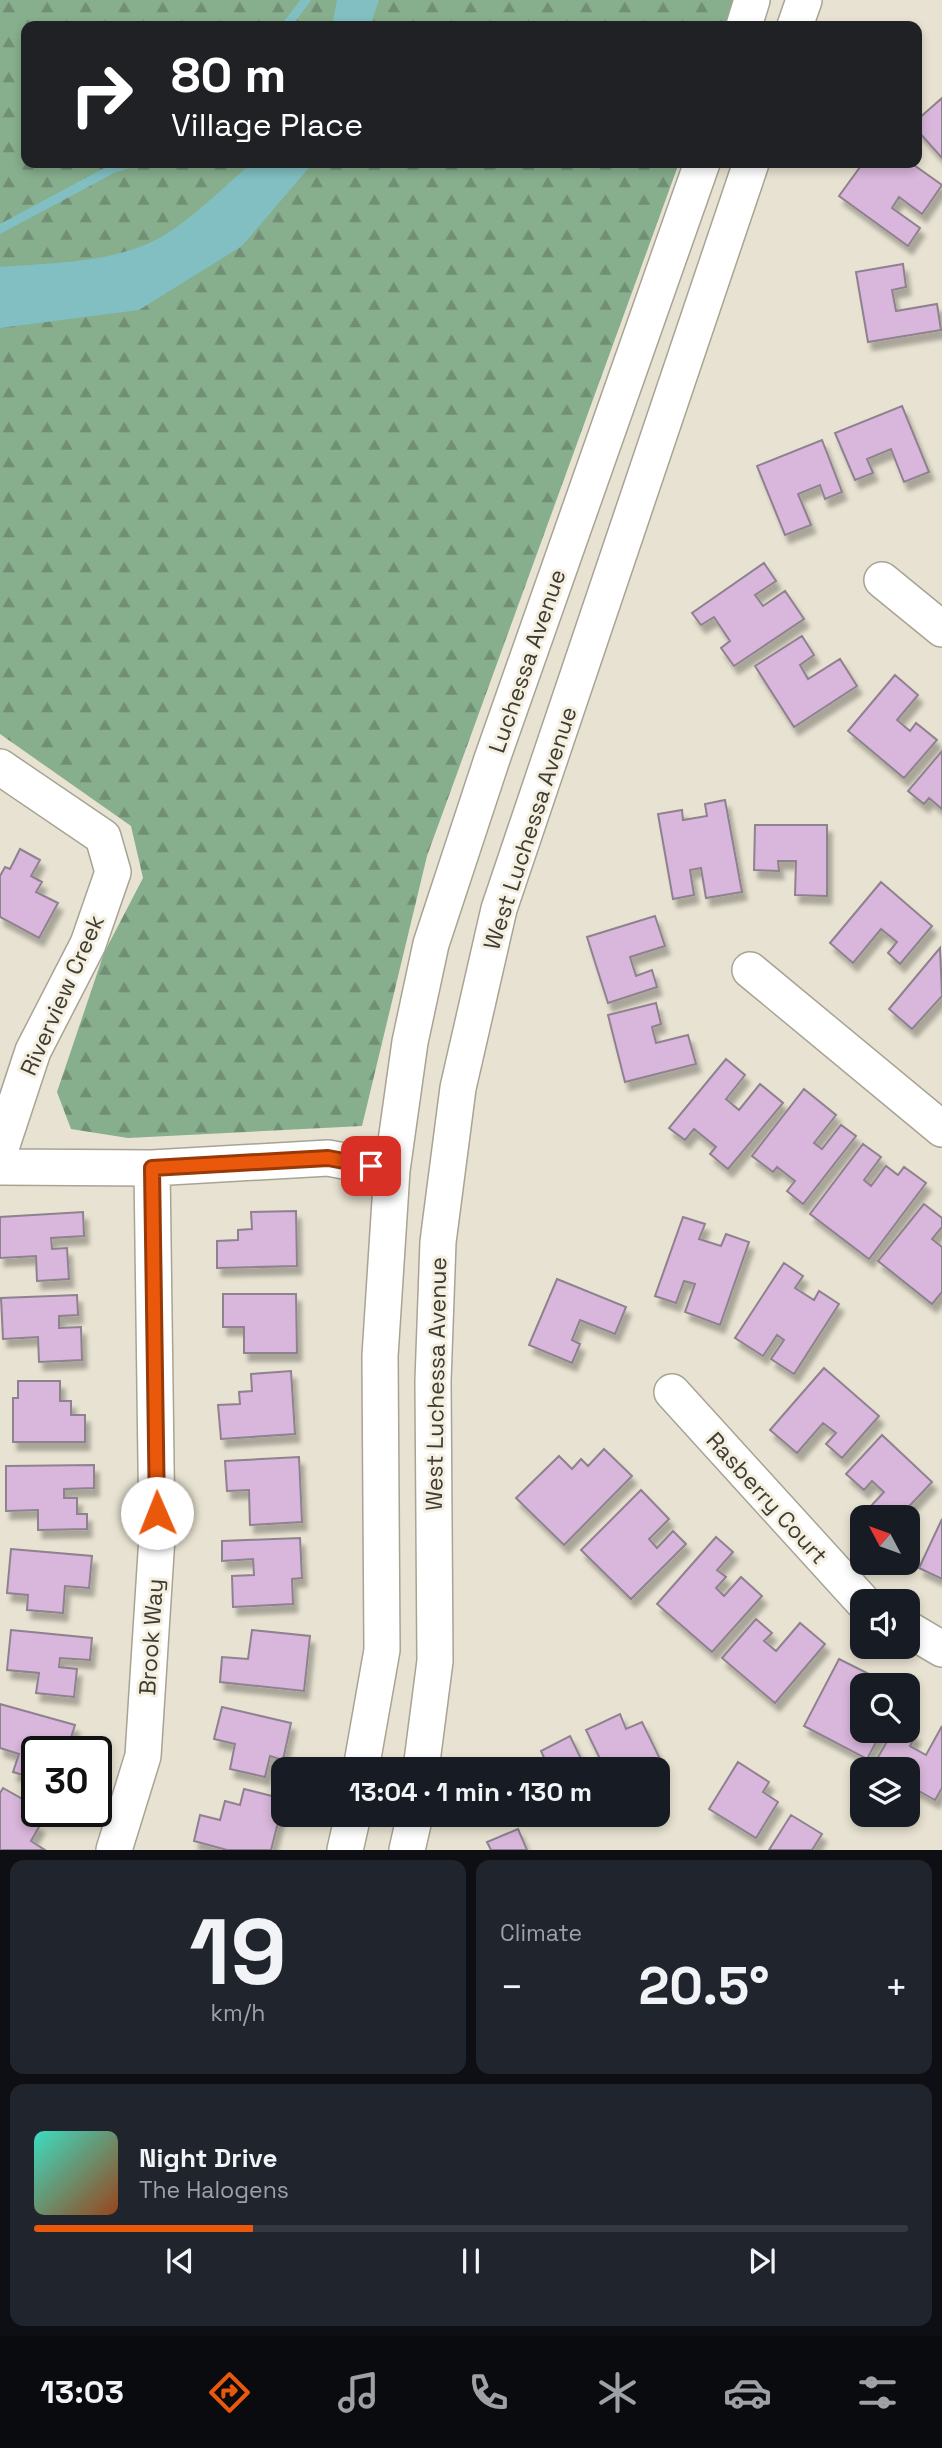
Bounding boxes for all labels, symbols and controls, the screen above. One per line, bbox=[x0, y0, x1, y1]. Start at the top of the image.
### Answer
text: 80 m bbox=[171, 44, 286, 106]
icon: right bbox=[56, 49, 147, 140]
text: Village Place bbox=[171, 105, 363, 145]
street label: Luchessa Avenue bbox=[482, 565, 572, 757]
street label: West Luchessa Avenue bbox=[476, 703, 584, 953]
street label: Riverview Creek bbox=[13, 910, 111, 1080]
pin bbox=[341, 1136, 401, 1196]
icon: arrive bbox=[352, 1147, 390, 1185]
street label: West Luchessa Avenue bbox=[419, 1257, 453, 1511]
street label: Rasberry Court bbox=[700, 1426, 834, 1570]
position arrow bbox=[120, 1476, 194, 1550]
north arrow bbox=[850, 1505, 920, 1575]
map controls bbox=[850, 1505, 920, 1827]
street label: Brook Way bbox=[132, 1578, 170, 1696]
button: sound bbox=[850, 1589, 920, 1659]
button: search bbox=[850, 1673, 920, 1743]
speed limit sign: 30 bbox=[21, 1736, 112, 1827]
button: layers bbox=[850, 1757, 920, 1827]
text: 13:04 · 1 min · 130 m bbox=[349, 1775, 592, 1809]
text: 19 bbox=[189, 1894, 287, 2011]
text: Climate bbox=[500, 1918, 582, 1948]
text: 20.5° bbox=[638, 1953, 770, 2019]
text: − bbox=[500, 1963, 524, 2011]
text: + bbox=[884, 1963, 908, 2011]
text: km/h bbox=[211, 1998, 265, 2028]
text: Night Drive bbox=[139, 2141, 277, 2175]
text: The Halogens bbox=[139, 2175, 289, 2205]
icon: previous bbox=[161, 2242, 199, 2280]
icon: pause bbox=[452, 2242, 490, 2280]
icon: next bbox=[743, 2242, 781, 2280]
icon: directions bbox=[205, 2368, 254, 2417]
icon: music bbox=[334, 2368, 383, 2417]
icon: phone bbox=[464, 2368, 513, 2417]
icon: climate bbox=[593, 2368, 642, 2417]
icon: car bbox=[723, 2368, 772, 2417]
icon: filters bbox=[853, 2368, 902, 2417]
text: 13:03 bbox=[40, 2372, 124, 2412]

